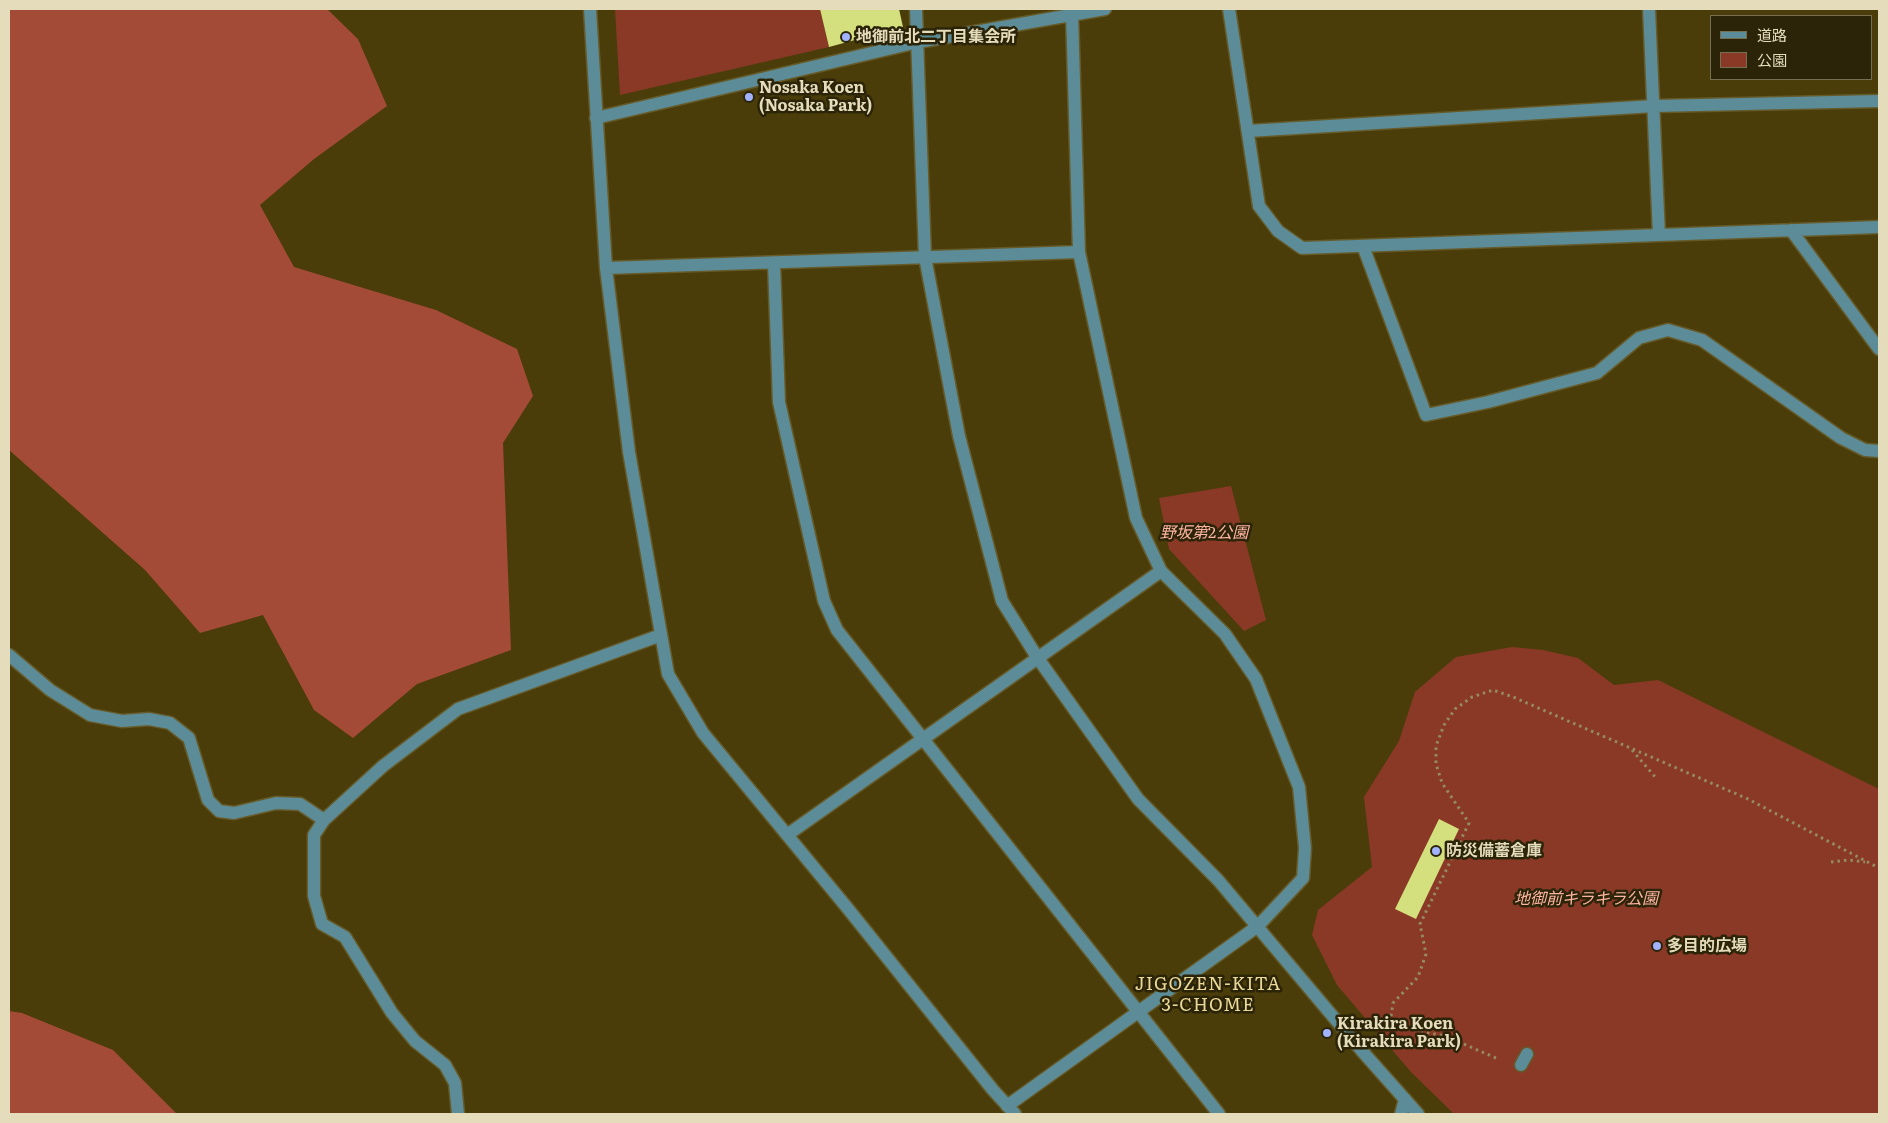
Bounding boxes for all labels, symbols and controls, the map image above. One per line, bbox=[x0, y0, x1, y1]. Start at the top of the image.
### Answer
legend bbox=[1710, 15, 1873, 80]
text: 道路 bbox=[1757, 23, 1787, 46]
place label: 地御前北二丁目集会所 bbox=[856, 27, 1016, 47]
marker: 地御前北二丁目集会所 bbox=[840, 31, 852, 43]
text: 公園 bbox=[1757, 48, 1787, 71]
place label: Nosaka Koen (Nosaka Park) bbox=[759, 78, 872, 116]
marker: Nosaka Koen (Nosaka Park) bbox=[743, 91, 755, 103]
park label: 野坂第2公園 bbox=[1160, 523, 1248, 543]
place label: 防災備蓄倉庫 bbox=[1446, 841, 1542, 861]
marker: 防災備蓄倉庫 bbox=[1430, 845, 1442, 857]
park label: 地御前キラキラ公園 bbox=[1514, 889, 1658, 909]
place label: 多目的広場 bbox=[1667, 936, 1747, 956]
marker: 多目的広場 bbox=[1651, 940, 1663, 952]
district label: JIGOZEN-KITA 3-CHOME bbox=[1133, 974, 1283, 1016]
place label: Kirakira Koen (Kirakira Park) bbox=[1337, 1014, 1461, 1052]
marker: Kirakira Koen (Kirakira Park) bbox=[1321, 1027, 1333, 1039]

